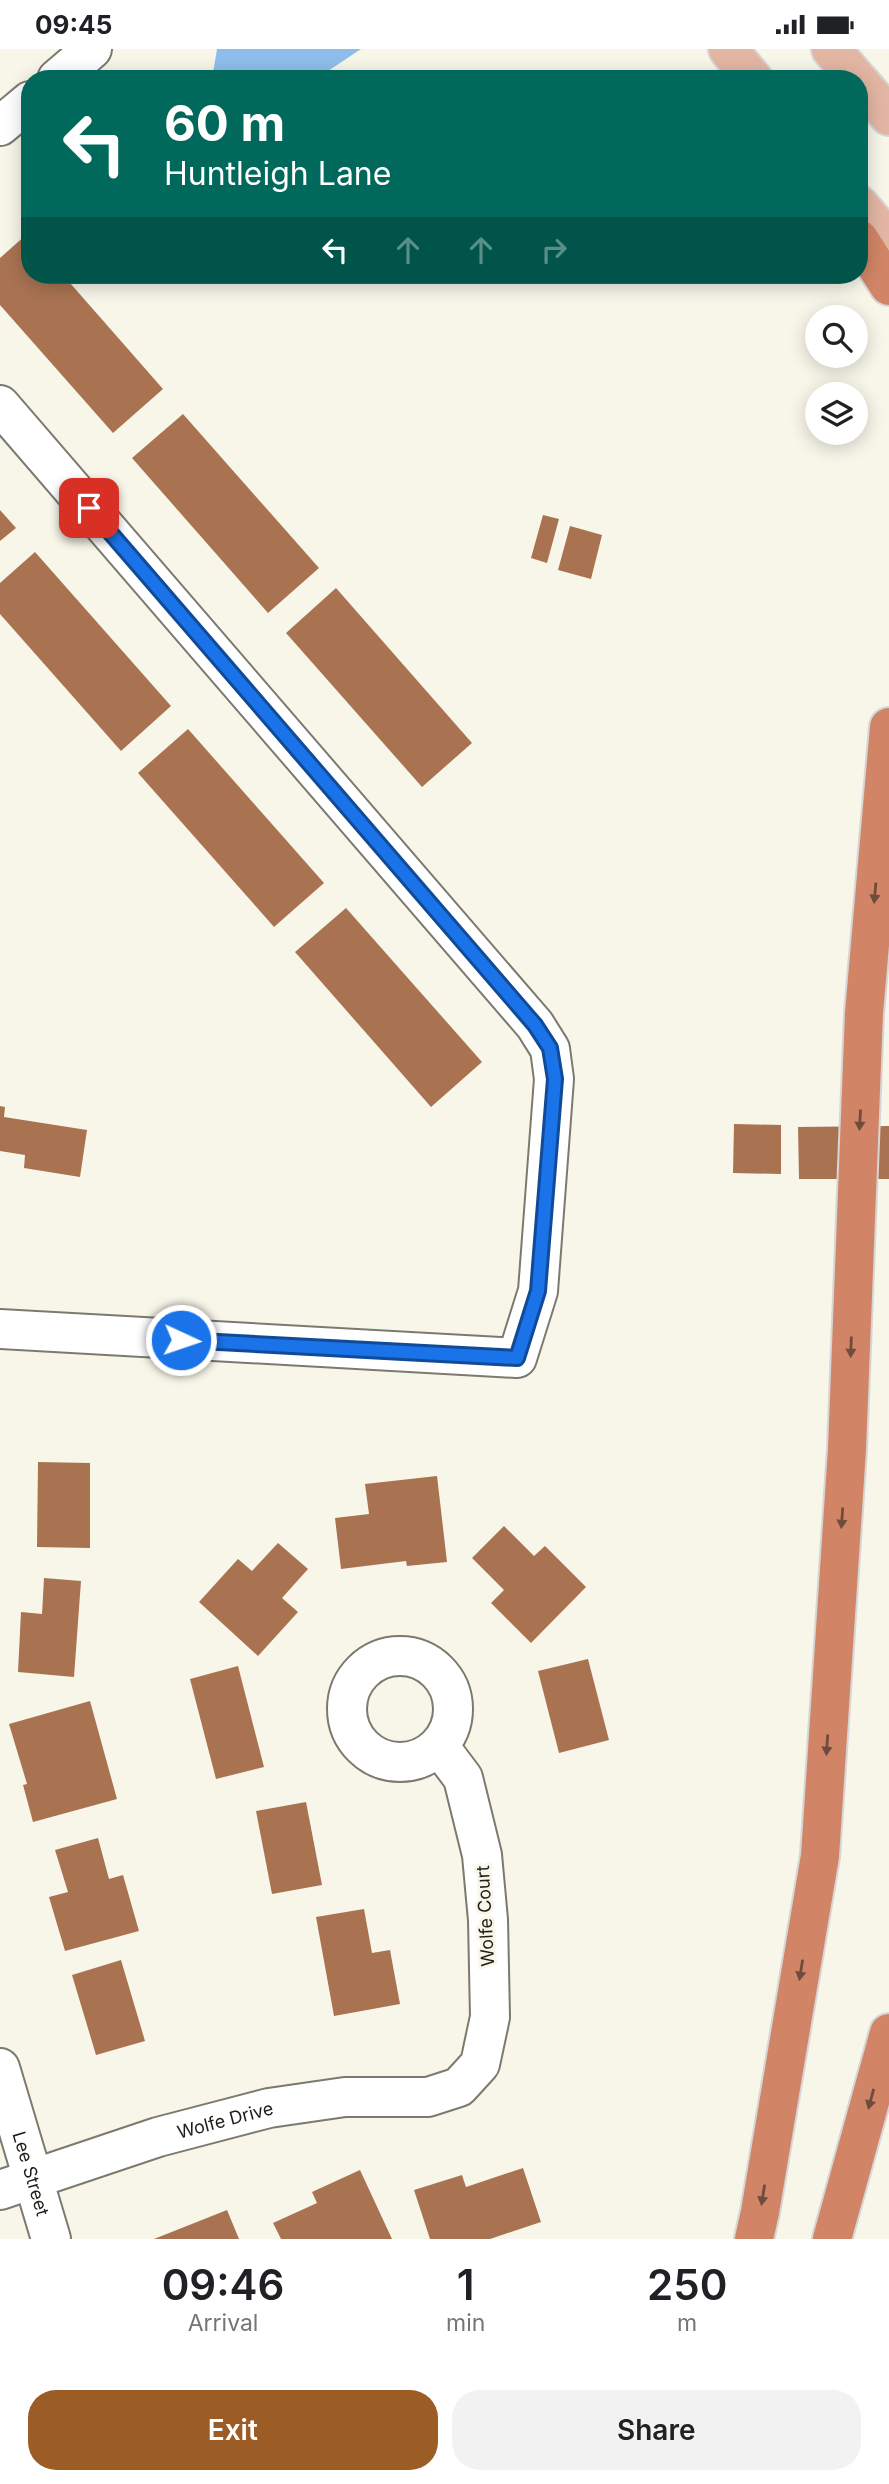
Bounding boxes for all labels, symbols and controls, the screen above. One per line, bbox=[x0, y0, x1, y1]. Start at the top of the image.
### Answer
text: 09:45 bbox=[35, 9, 112, 40]
text: 60 m bbox=[164, 94, 285, 153]
icon: left bbox=[49, 98, 140, 189]
text: Huntleigh Lane bbox=[164, 154, 391, 193]
icon: left bbox=[316, 231, 354, 269]
icon: ahead bbox=[389, 231, 427, 269]
icon: ahead bbox=[462, 231, 500, 269]
icon: right bbox=[535, 231, 573, 269]
map controls bbox=[805, 305, 868, 445]
button: search bbox=[805, 305, 868, 368]
button: layers bbox=[805, 382, 868, 445]
pin bbox=[59, 478, 119, 538]
icon: arrive bbox=[70, 489, 108, 527]
one-way arrow bbox=[869, 882, 880, 904]
one-way arrow bbox=[854, 1109, 865, 1131]
position arrow bbox=[144, 1303, 218, 1377]
one-way arrow bbox=[845, 1336, 856, 1358]
one-way arrow bbox=[836, 1507, 847, 1529]
one-way arrow bbox=[821, 1734, 832, 1756]
street label: Wolfe Court bbox=[472, 1865, 498, 1967]
one-way arrow bbox=[795, 1959, 806, 1981]
one-way arrow bbox=[865, 2088, 876, 2110]
street label: Wolfe Drive bbox=[175, 2097, 275, 2142]
street label: Lee Street bbox=[9, 2129, 54, 2218]
one-way arrow bbox=[757, 2184, 768, 2206]
text: 09:46 bbox=[162, 2259, 284, 2310]
text: 1 bbox=[457, 2259, 475, 2310]
text: 250 bbox=[647, 2259, 727, 2310]
text: Arrival bbox=[188, 2309, 258, 2337]
text: min bbox=[446, 2309, 485, 2337]
text: m bbox=[677, 2309, 697, 2337]
button: Exit bbox=[28, 2390, 438, 2470]
button: Share bbox=[452, 2390, 861, 2470]

